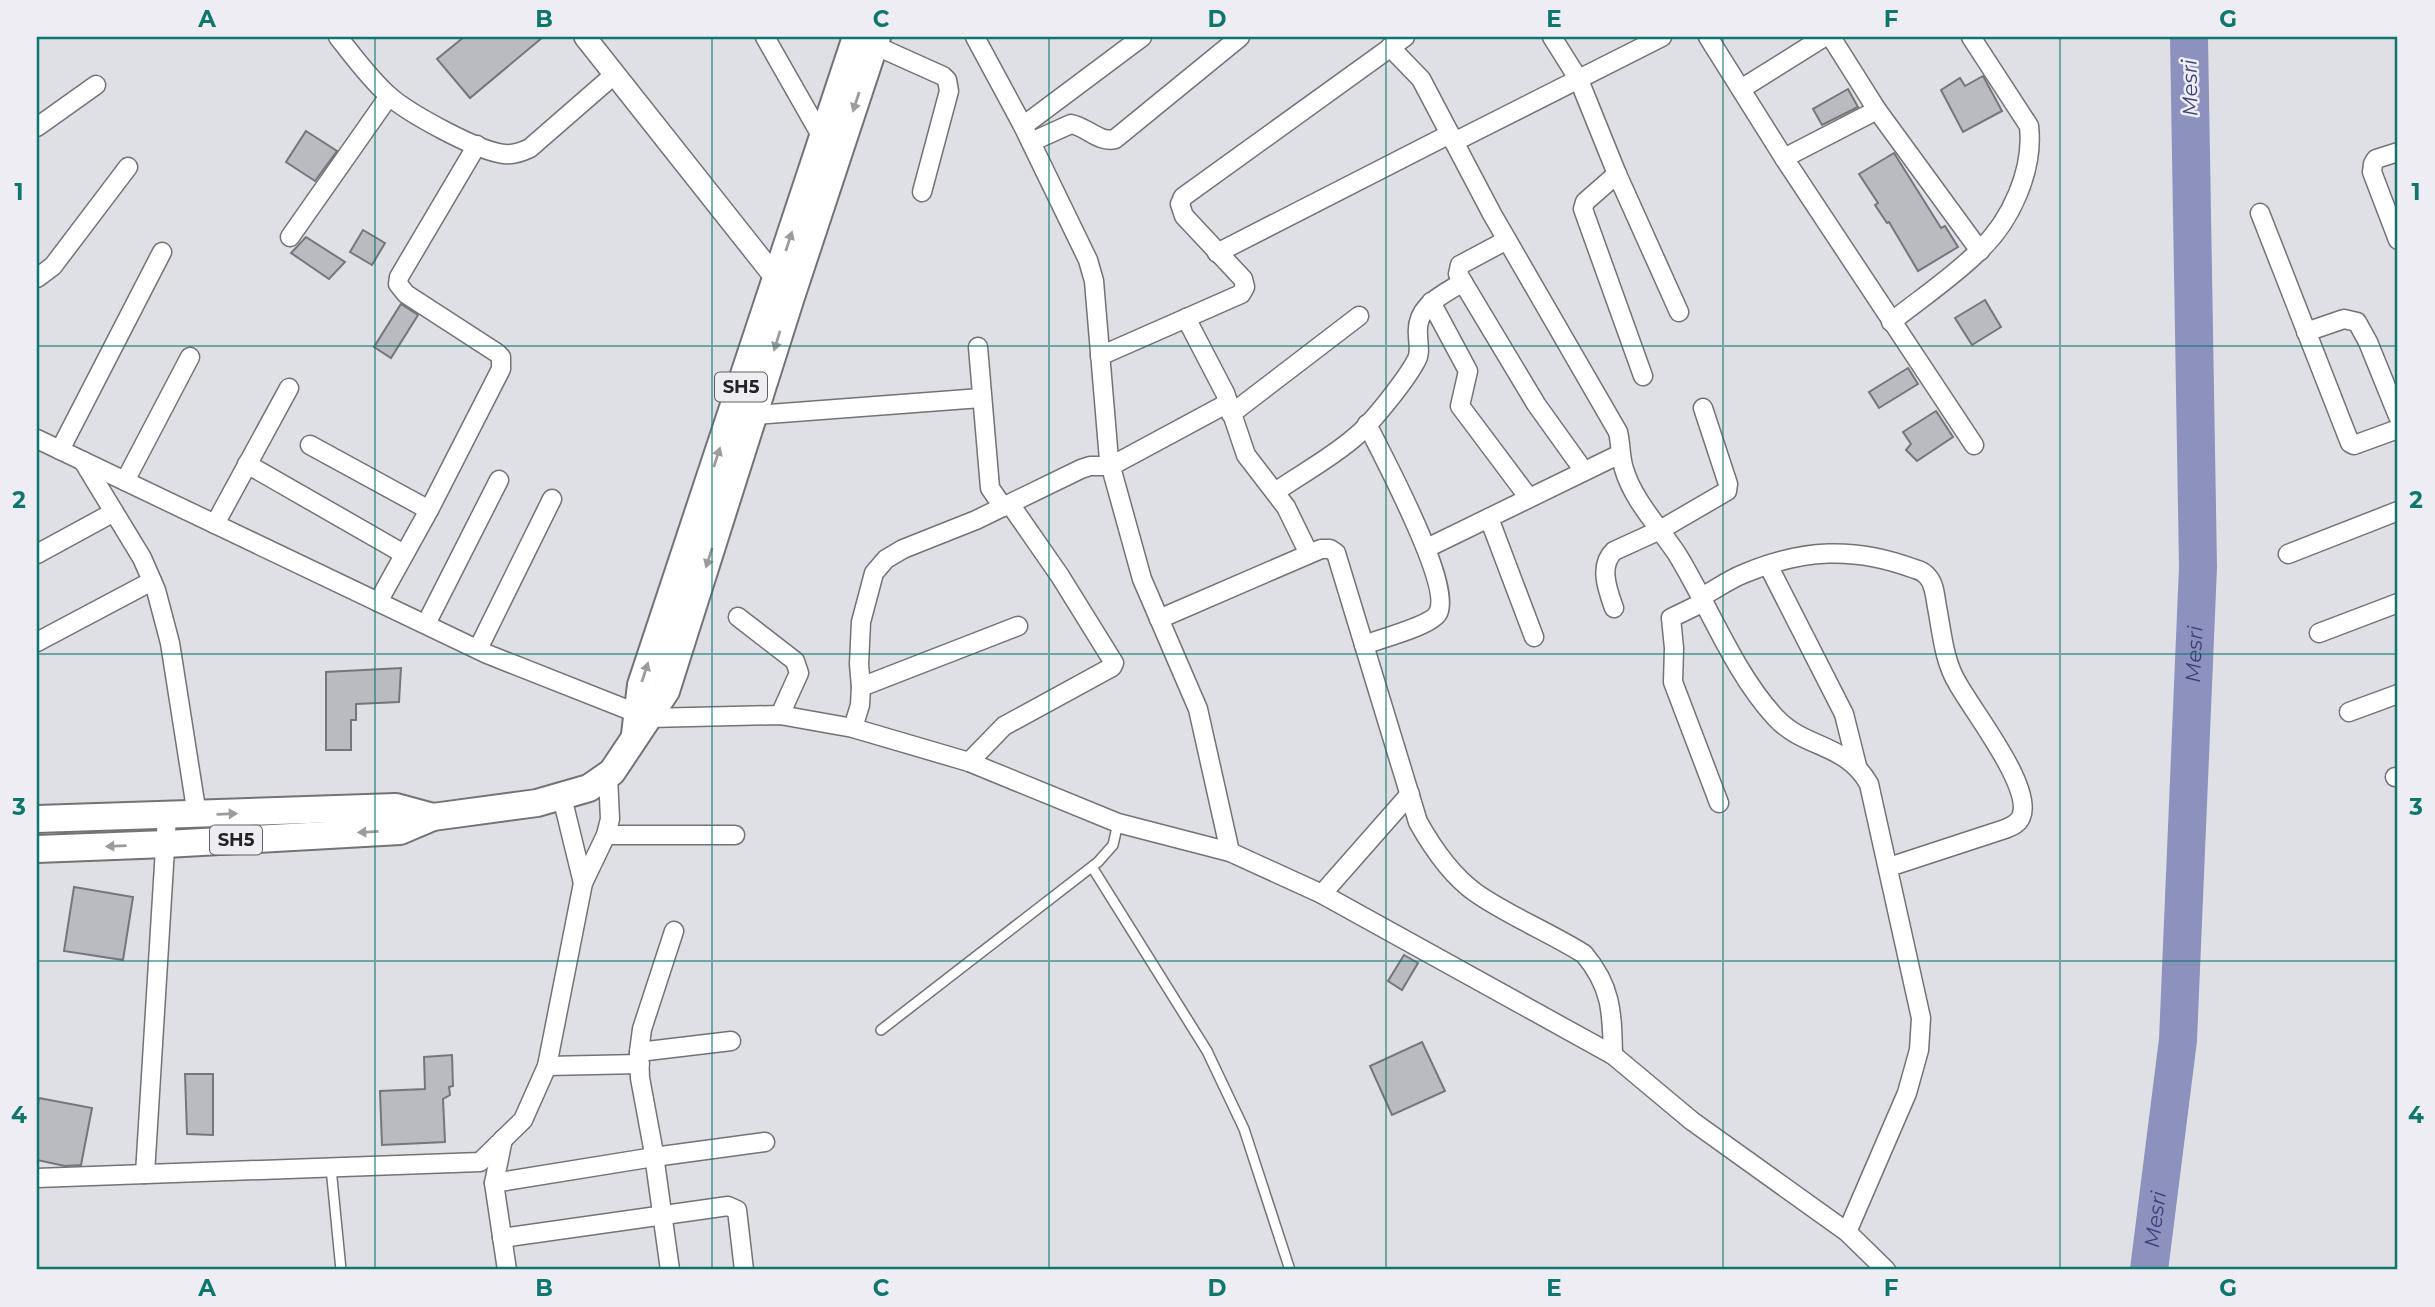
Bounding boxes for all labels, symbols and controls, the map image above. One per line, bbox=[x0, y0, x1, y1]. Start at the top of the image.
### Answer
text: A bbox=[197, 5, 216, 33]
text: B bbox=[535, 5, 553, 33]
text: C bbox=[873, 5, 890, 33]
text: D bbox=[1208, 5, 1227, 33]
text: E bbox=[1546, 5, 1562, 33]
text: F bbox=[1884, 5, 1899, 33]
text: G bbox=[2219, 5, 2237, 33]
water label: Mesri bbox=[2176, 59, 2202, 117]
one-way arrow bbox=[850, 91, 861, 112]
text: 1 bbox=[14, 178, 24, 206]
text: 1 bbox=[2411, 178, 2421, 206]
one-way arrow bbox=[784, 230, 795, 251]
one-way arrow bbox=[772, 331, 782, 352]
road number: SH5 bbox=[715, 372, 767, 402]
one-way arrow bbox=[712, 446, 723, 467]
text: 2 bbox=[12, 486, 26, 514]
text: 2 bbox=[2409, 486, 2423, 514]
one-way arrow bbox=[703, 548, 713, 569]
water label: Mesri bbox=[2180, 625, 2208, 683]
one-way arrow bbox=[640, 662, 651, 683]
text: 3 bbox=[11, 793, 26, 821]
text: 3 bbox=[2408, 793, 2423, 821]
one-way arrow bbox=[217, 808, 239, 819]
road number: SH5 bbox=[210, 826, 262, 854]
one-way arrow bbox=[357, 827, 379, 838]
one-way arrow bbox=[105, 841, 127, 852]
text: 4 bbox=[11, 1101, 27, 1129]
text: 4 bbox=[2408, 1101, 2424, 1129]
water label: Mesri bbox=[2139, 1189, 2171, 1249]
text: A bbox=[197, 1274, 216, 1302]
text: B bbox=[535, 1274, 553, 1302]
text: C bbox=[873, 1274, 890, 1302]
text: D bbox=[1208, 1274, 1227, 1302]
text: E bbox=[1546, 1274, 1562, 1302]
text: F bbox=[1884, 1274, 1899, 1302]
text: G bbox=[2219, 1274, 2237, 1302]

